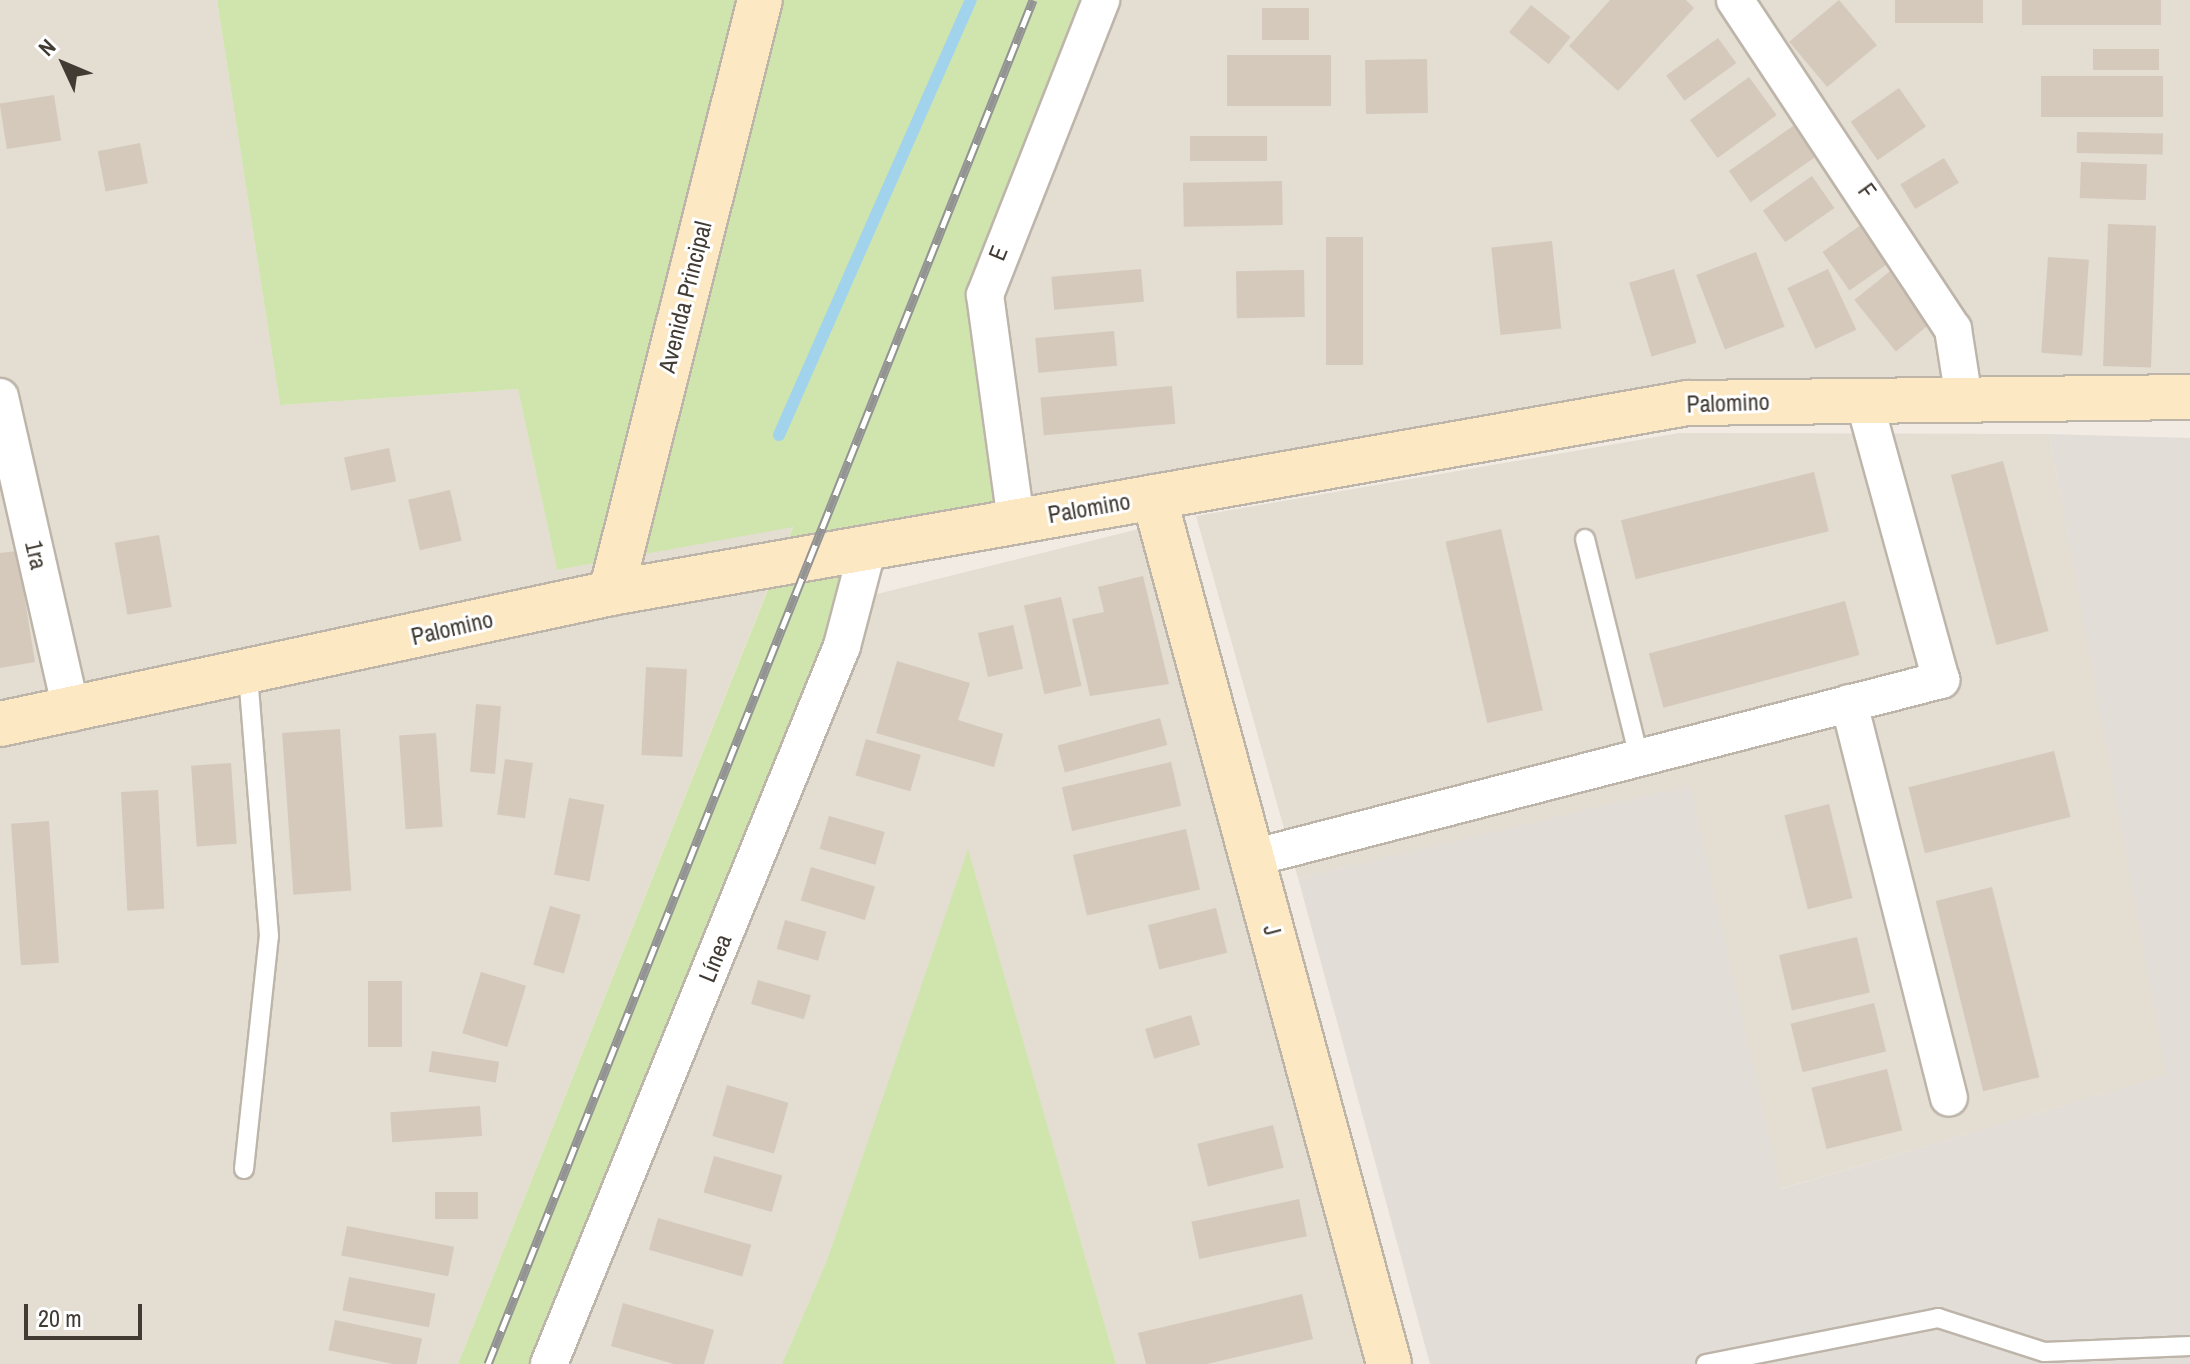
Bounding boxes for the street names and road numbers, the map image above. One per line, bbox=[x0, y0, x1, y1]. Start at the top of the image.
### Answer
street label: F bbox=[1852, 178, 1882, 204]
street label: Avenida Principal bbox=[652, 218, 718, 376]
street label: E bbox=[982, 242, 1014, 264]
street label: Palomino bbox=[1686, 387, 1770, 419]
street label: Palomino bbox=[1046, 487, 1132, 529]
street label: 1ra bbox=[19, 538, 53, 572]
street label: Palomino bbox=[408, 605, 496, 651]
street label: J bbox=[1257, 922, 1287, 938]
street label: Línea bbox=[692, 930, 738, 986]

